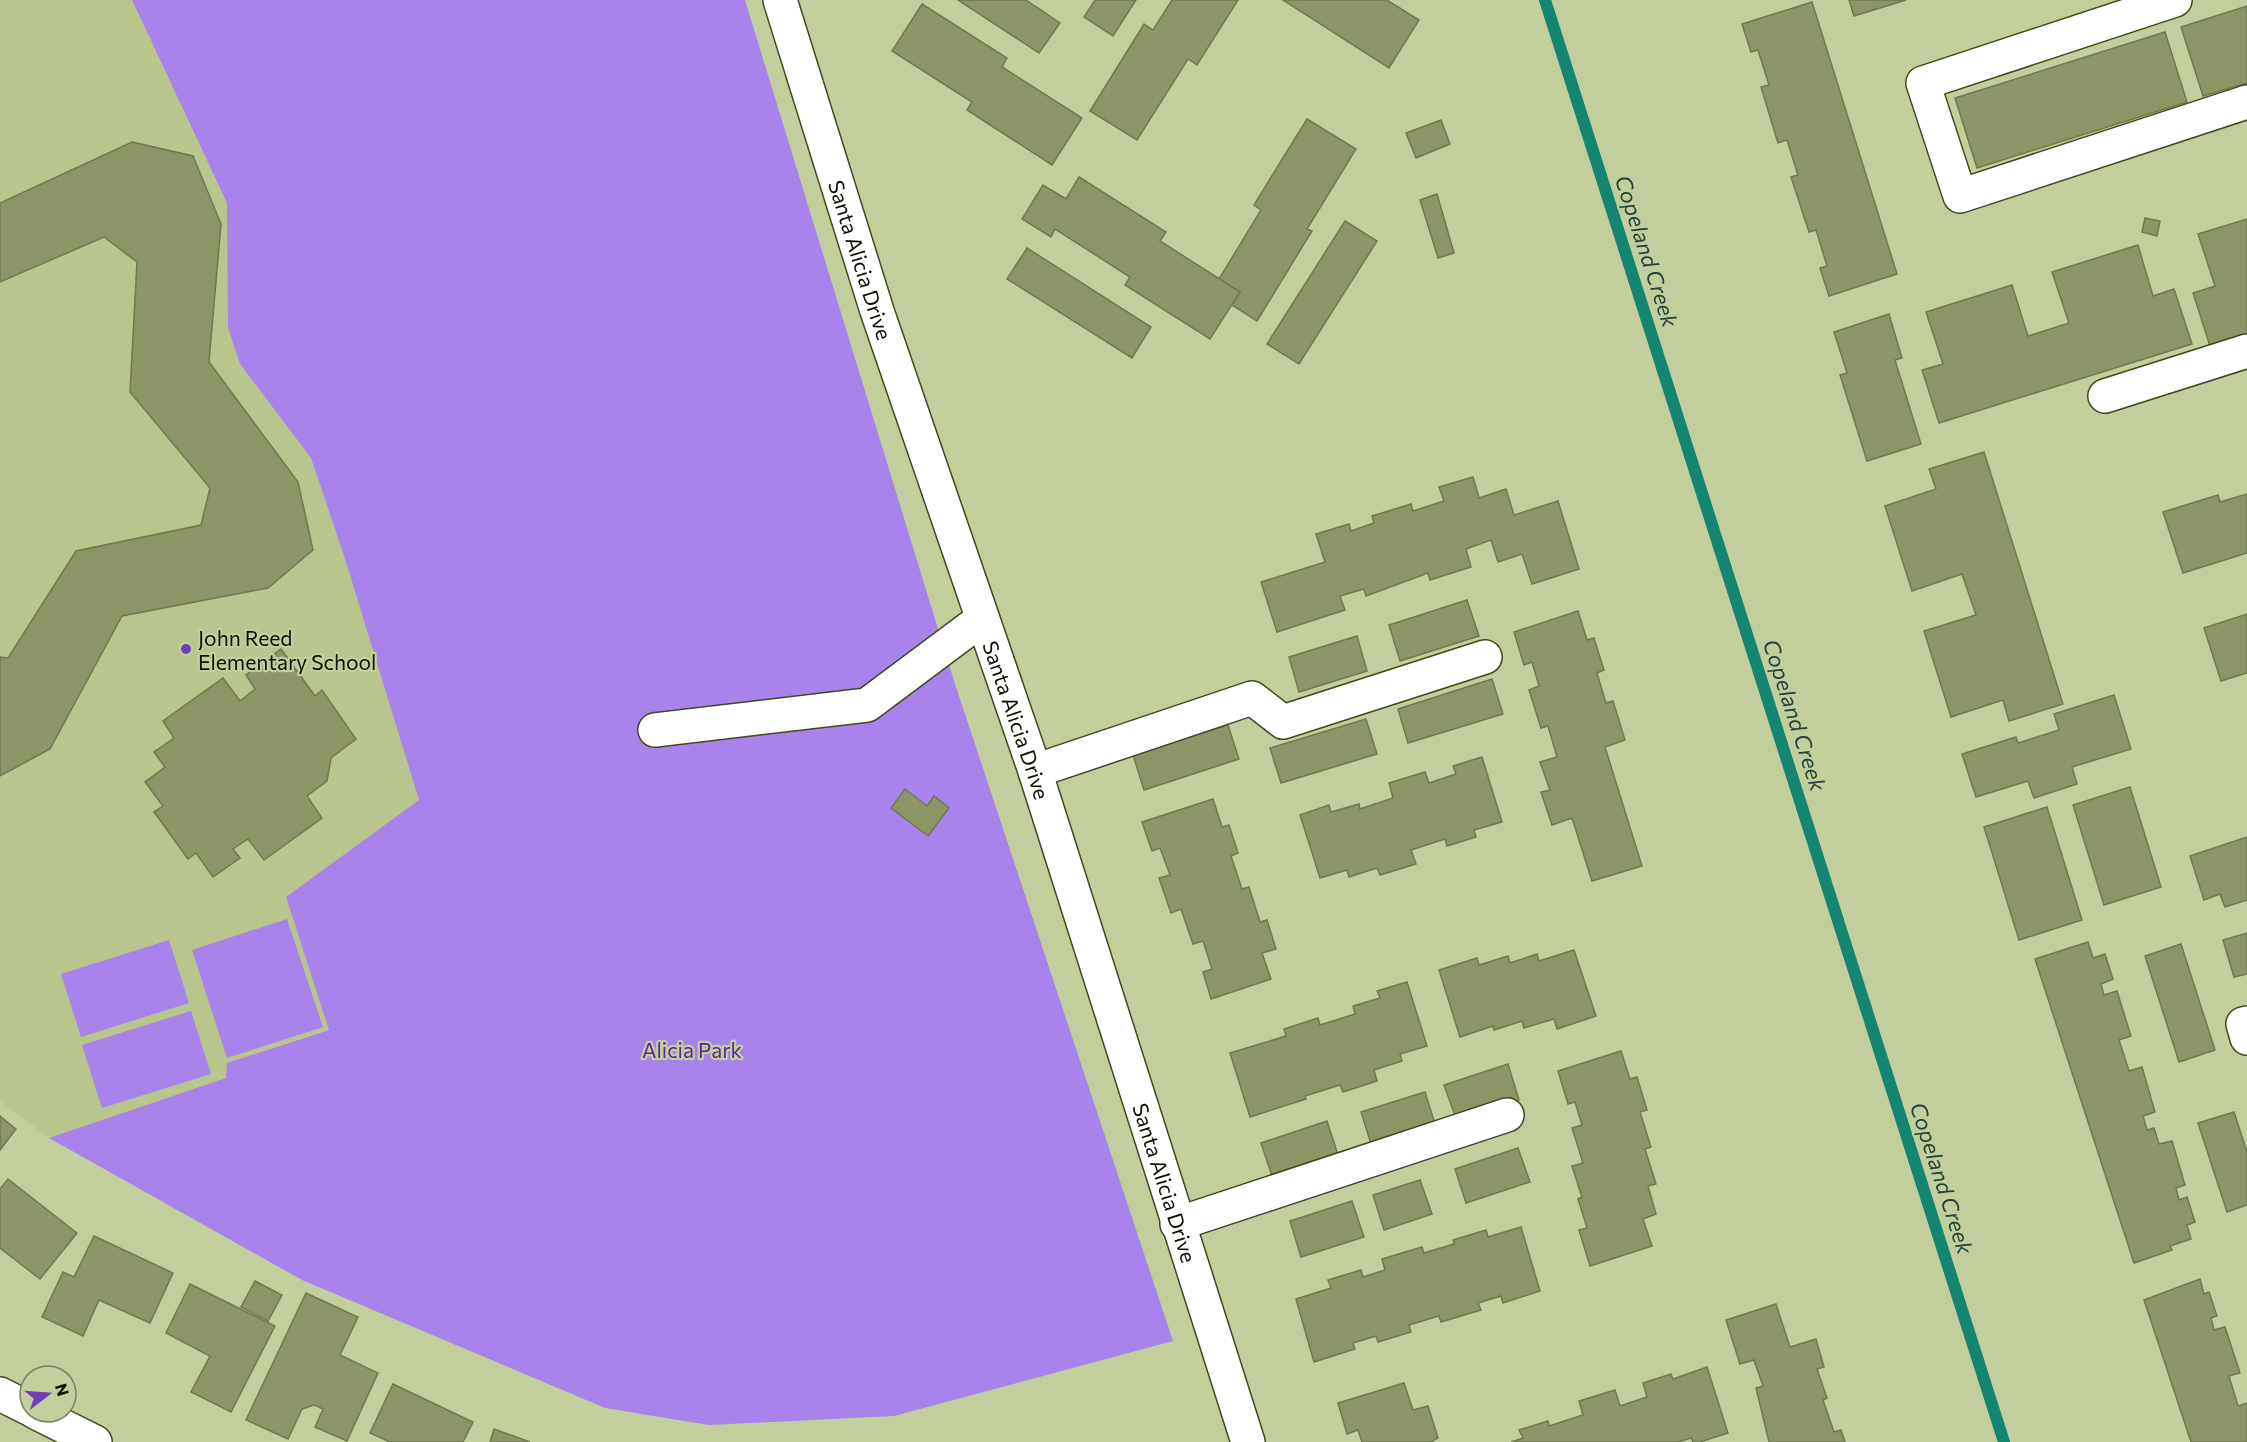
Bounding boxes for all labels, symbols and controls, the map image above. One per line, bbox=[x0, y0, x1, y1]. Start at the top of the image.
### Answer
water label: Copeland Creek bbox=[1610, 172, 1685, 331]
street label: Santa Alicia Drive bbox=[824, 177, 898, 343]
place label: John Reed Elementary School bbox=[198, 625, 376, 674]
water label: Copeland Creek bbox=[1758, 636, 1833, 795]
street label: Santa Alicia Drive bbox=[979, 637, 1056, 802]
marker: John Reed Elementary School bbox=[179, 642, 193, 656]
park label: Alicia Park bbox=[642, 1037, 742, 1062]
water label: Copeland Creek bbox=[1905, 1099, 1980, 1258]
street label: Santa Alicia Drive bbox=[1129, 1100, 1203, 1265]
north arrow bbox=[18, 1364, 78, 1424]
text: N bbox=[52, 1381, 74, 1398]

